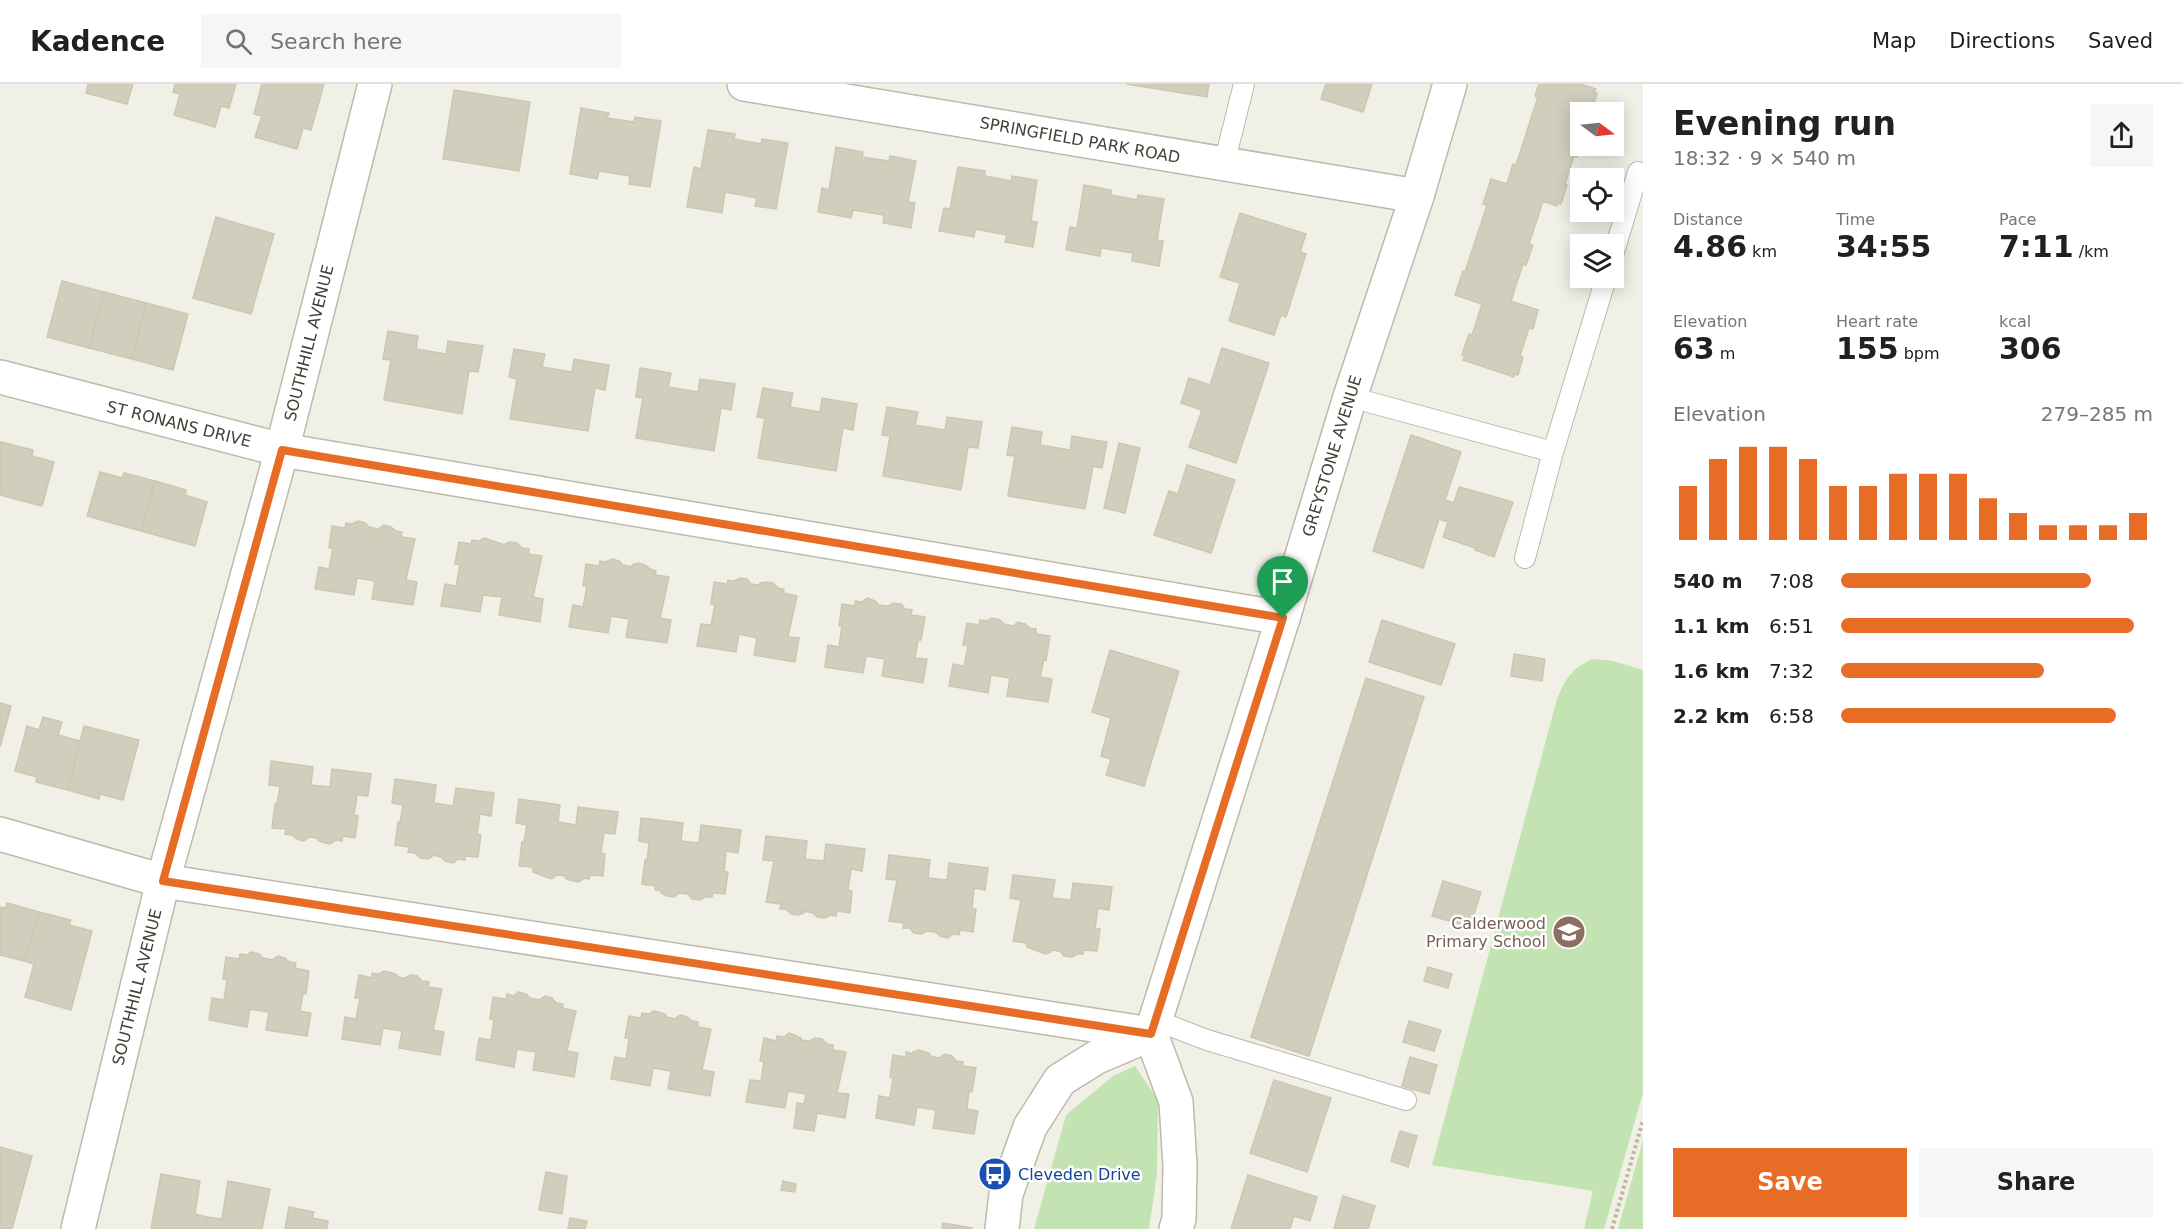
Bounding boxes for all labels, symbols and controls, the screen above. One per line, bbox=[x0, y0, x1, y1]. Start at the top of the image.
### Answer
search box bbox=[201, 14, 621, 68]
text: Kadence bbox=[30, 25, 165, 58]
icon: search bbox=[222, 25, 255, 58]
text: Search here bbox=[270, 29, 402, 54]
text: Map bbox=[1872, 29, 1916, 53]
text: Directions bbox=[1949, 29, 2055, 53]
text: Saved bbox=[2088, 29, 2153, 53]
north arrow bbox=[1570, 102, 1624, 156]
map controls bbox=[1570, 102, 1624, 288]
text: Evening run bbox=[1673, 104, 1896, 143]
button: share bbox=[2090, 104, 2153, 167]
street label: SPRINGFIELD PARK ROAD bbox=[978, 113, 1182, 167]
text: 18:32 · 9 × 540 m bbox=[1673, 146, 1856, 170]
button: locate bbox=[1570, 168, 1624, 222]
text: Distance bbox=[1673, 210, 1743, 229]
text: Time bbox=[1836, 210, 1875, 229]
text: Pace bbox=[1999, 210, 2036, 229]
text: 4.86 bbox=[1673, 229, 1747, 264]
text: 34:55 bbox=[1836, 229, 1932, 264]
text: 7:11 bbox=[1999, 229, 2074, 264]
button: layers bbox=[1570, 234, 1624, 288]
text: km bbox=[1747, 242, 1777, 261]
text: /km bbox=[2074, 242, 2109, 261]
street label: SOUTHHILL AVENUE bbox=[280, 263, 338, 423]
text: Elevation bbox=[1673, 312, 1747, 331]
text: Heart rate bbox=[1836, 312, 1918, 331]
text: kcal bbox=[1999, 312, 2031, 331]
text: 63 bbox=[1673, 331, 1715, 366]
text: 155 bbox=[1836, 331, 1899, 366]
text: 306 bbox=[1999, 331, 2062, 366]
text: m bbox=[1715, 344, 1735, 363]
text: bpm bbox=[1899, 344, 1940, 363]
street label: GREYSTONE AVENUE bbox=[1298, 373, 1366, 539]
street label: ST RONANS DRIVE bbox=[105, 397, 253, 451]
text: Elevation bbox=[1673, 402, 1766, 426]
text: 279–285 m bbox=[2041, 402, 2153, 426]
pin bbox=[1257, 556, 1308, 618]
icon: arrive bbox=[1266, 565, 1299, 598]
text: 540 m bbox=[1673, 569, 1743, 593]
text: 7:08 bbox=[1769, 569, 1814, 593]
text: 1.1 km bbox=[1673, 614, 1750, 638]
text: 6:51 bbox=[1769, 614, 1814, 638]
text: 1.6 km bbox=[1673, 659, 1750, 683]
text: 7:32 bbox=[1769, 659, 1814, 683]
text: 2.2 km bbox=[1673, 704, 1750, 728]
text: 6:58 bbox=[1769, 704, 1814, 728]
street label: SOUTHHILL AVENUE bbox=[108, 907, 166, 1067]
place label: Calderwood Primary School bbox=[1426, 914, 1546, 951]
school or university icon: Calderwood Primary School bbox=[1551, 914, 1587, 950]
button: Save bbox=[1673, 1148, 1907, 1217]
button: Share bbox=[1919, 1148, 2153, 1217]
bus stop icon: Cleveden Drive bbox=[977, 1156, 1013, 1192]
place label: Cleveden Drive bbox=[1018, 1165, 1141, 1184]

